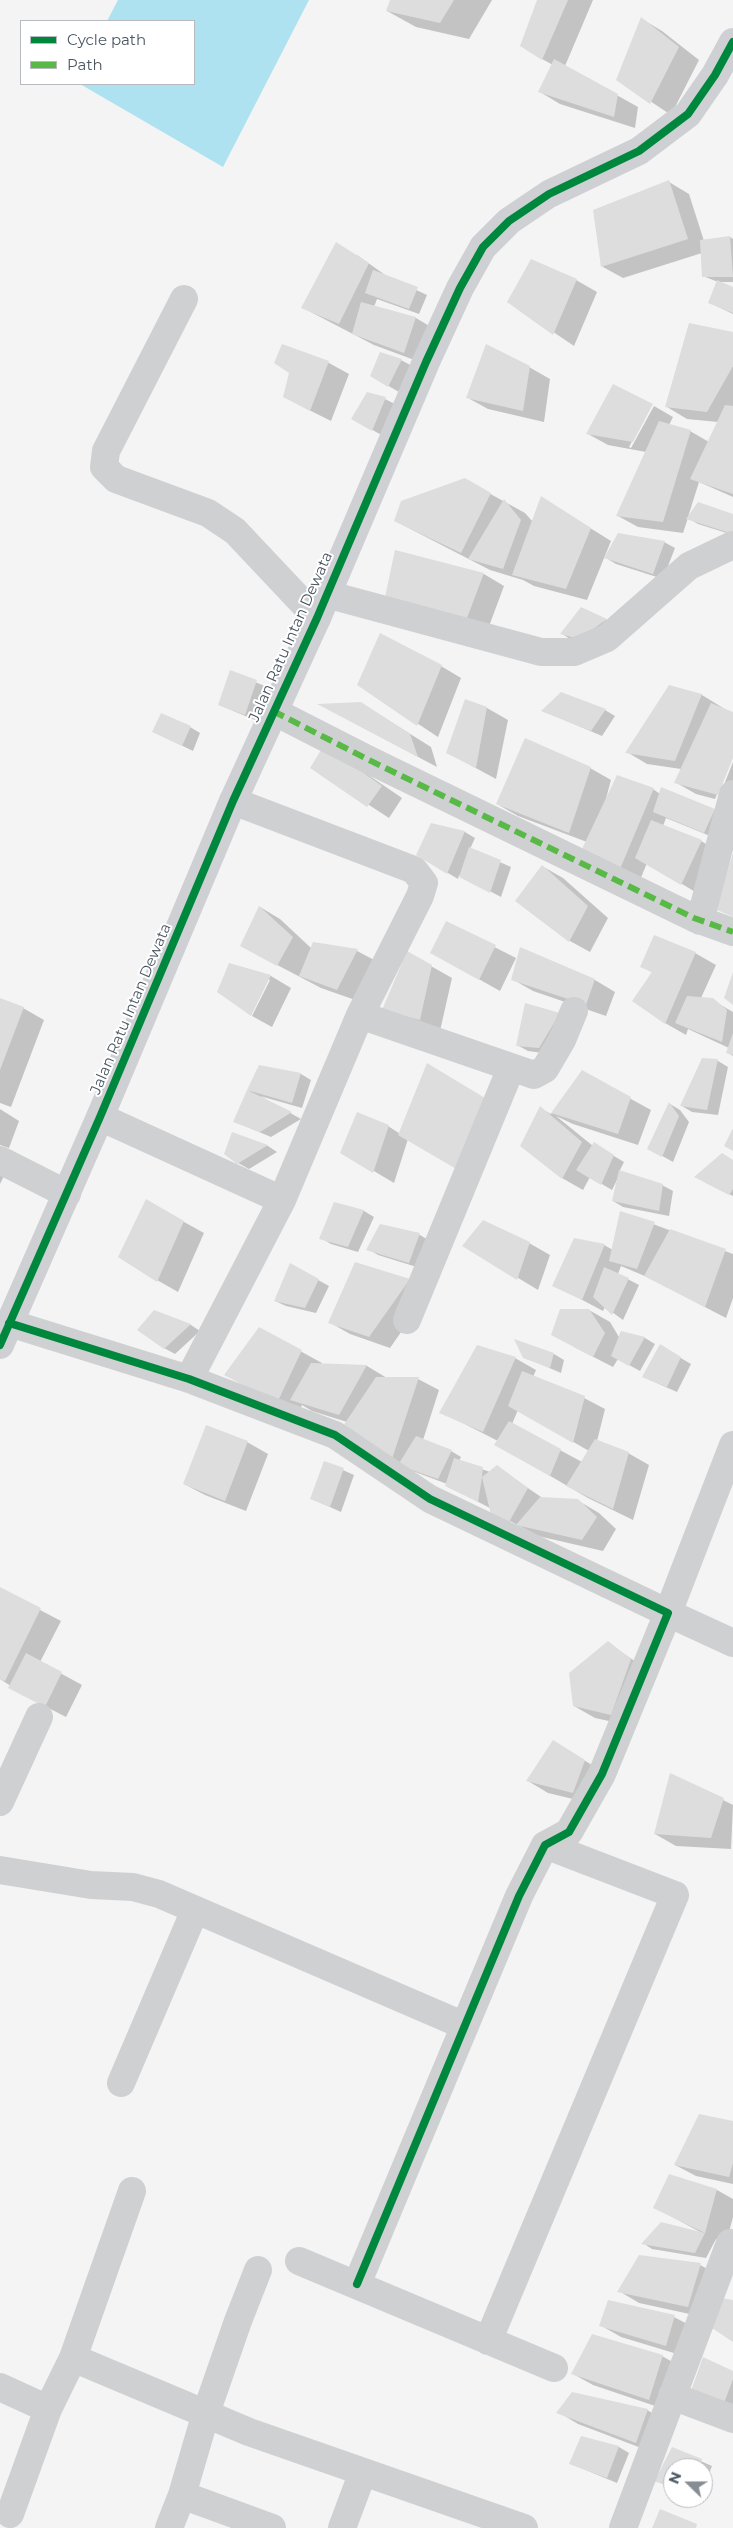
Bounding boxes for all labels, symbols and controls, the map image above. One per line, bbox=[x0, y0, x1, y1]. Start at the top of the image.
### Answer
legend bbox=[20, 20, 195, 85]
text: Cycle path bbox=[67, 30, 146, 49]
text: Path bbox=[67, 55, 103, 74]
street label: Jalan Ratu Intan Dewata bbox=[245, 549, 337, 725]
street label: Jalan Ratu Intan Dewata bbox=[87, 921, 175, 1097]
north arrow bbox=[663, 2458, 713, 2508]
text: N bbox=[665, 2469, 685, 2486]

